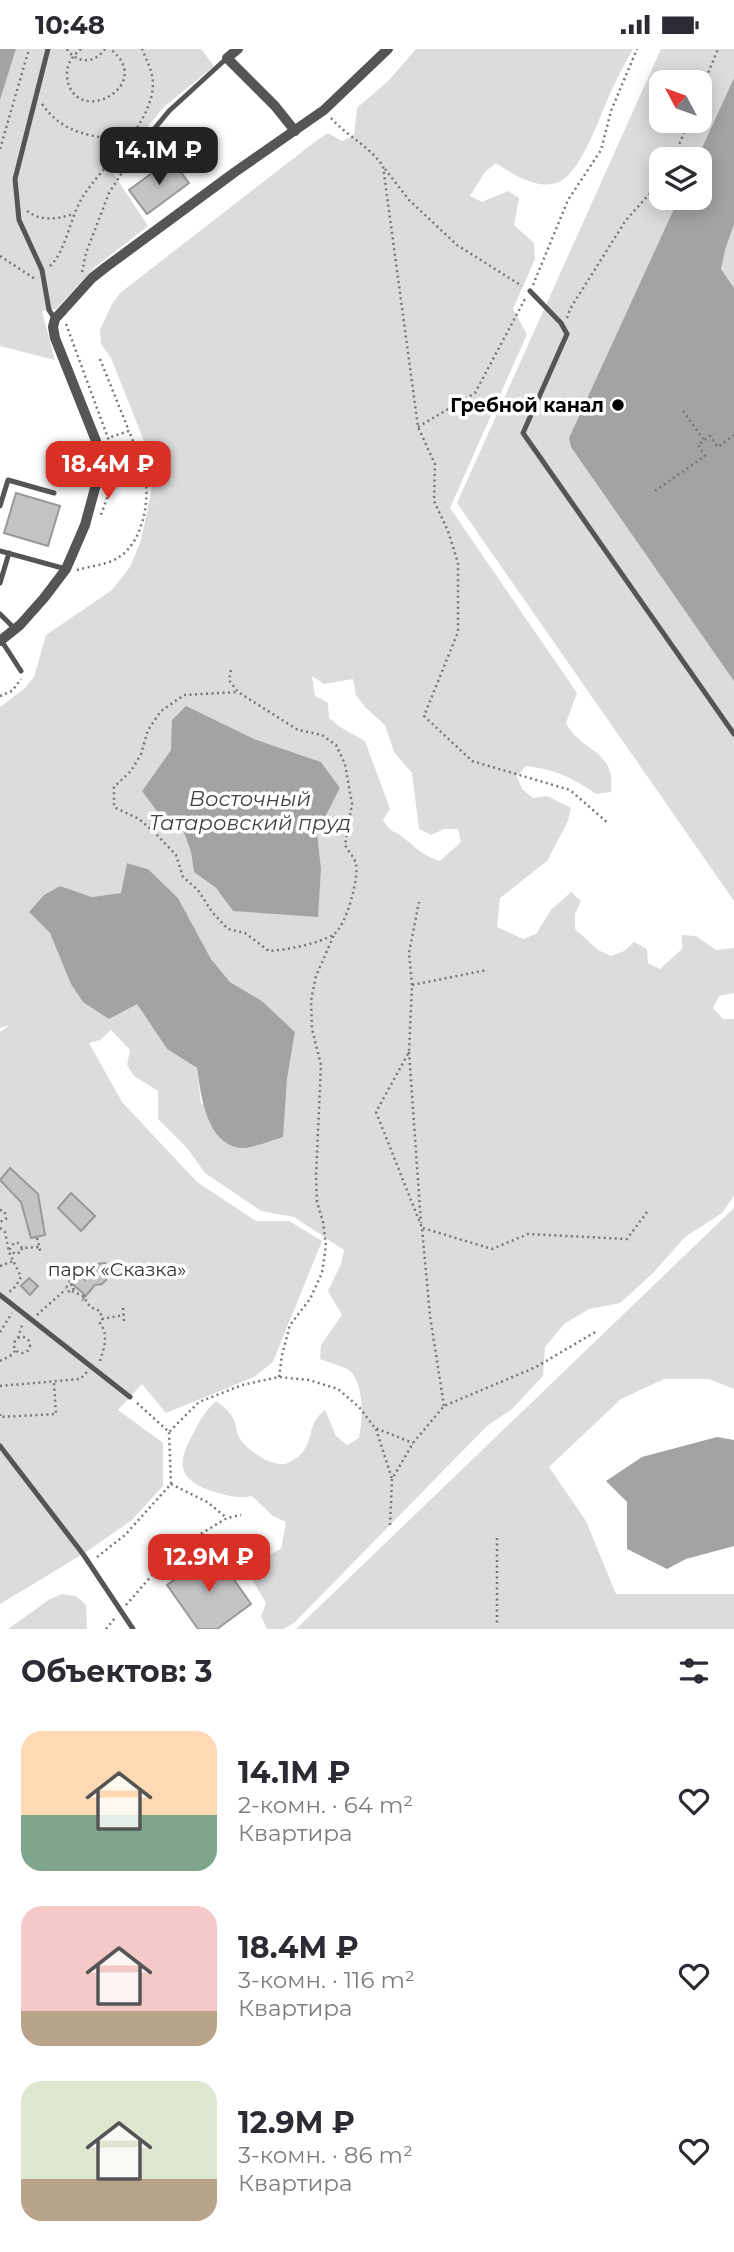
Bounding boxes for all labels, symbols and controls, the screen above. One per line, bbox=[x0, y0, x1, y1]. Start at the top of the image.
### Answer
text: 10:48 bbox=[35, 9, 105, 41]
north arrow bbox=[649, 70, 712, 133]
map controls bbox=[649, 70, 712, 210]
pin: 14.1M ₽ bbox=[94, 127, 224, 187]
text: 14.1M ₽ bbox=[116, 136, 202, 164]
button: layers bbox=[649, 147, 712, 210]
place label: Гребной канал bbox=[450, 394, 604, 417]
marker: Гребной канал bbox=[610, 397, 626, 413]
pin: 18.4M ₽ bbox=[43, 441, 173, 501]
text: 18.4M ₽ bbox=[62, 450, 154, 478]
water label: Восточный Татаровский пруд bbox=[149, 786, 351, 835]
park label: парк «Сказка» bbox=[48, 1258, 186, 1281]
pin: 12.9M ₽ bbox=[144, 1535, 274, 1594]
text: 12.9M ₽ bbox=[164, 1543, 254, 1571]
icon: filters bbox=[675, 1652, 713, 1690]
text: Объектов: 3 bbox=[21, 1653, 213, 1690]
text: 14.1M ₽ bbox=[238, 1754, 351, 1791]
icon: home bbox=[77, 1759, 161, 1843]
icon: heart bbox=[675, 1782, 713, 1820]
text: 2-комн. · 64 m² bbox=[238, 1791, 413, 1819]
text: Квартира bbox=[238, 1819, 352, 1847]
text: 18.4M ₽ bbox=[238, 1929, 359, 1966]
icon: home bbox=[77, 1934, 161, 2018]
icon: heart bbox=[675, 1957, 713, 1995]
text: 3-комн. · 116 m² bbox=[238, 1966, 415, 1994]
text: Квартира bbox=[238, 1994, 352, 2022]
text: 12.9M ₽ bbox=[238, 2104, 355, 2141]
icon: home bbox=[77, 2109, 161, 2193]
icon: heart bbox=[675, 2132, 713, 2170]
text: 3-комн. · 86 m² bbox=[238, 2141, 413, 2169]
text: Квартира bbox=[238, 2169, 352, 2197]

